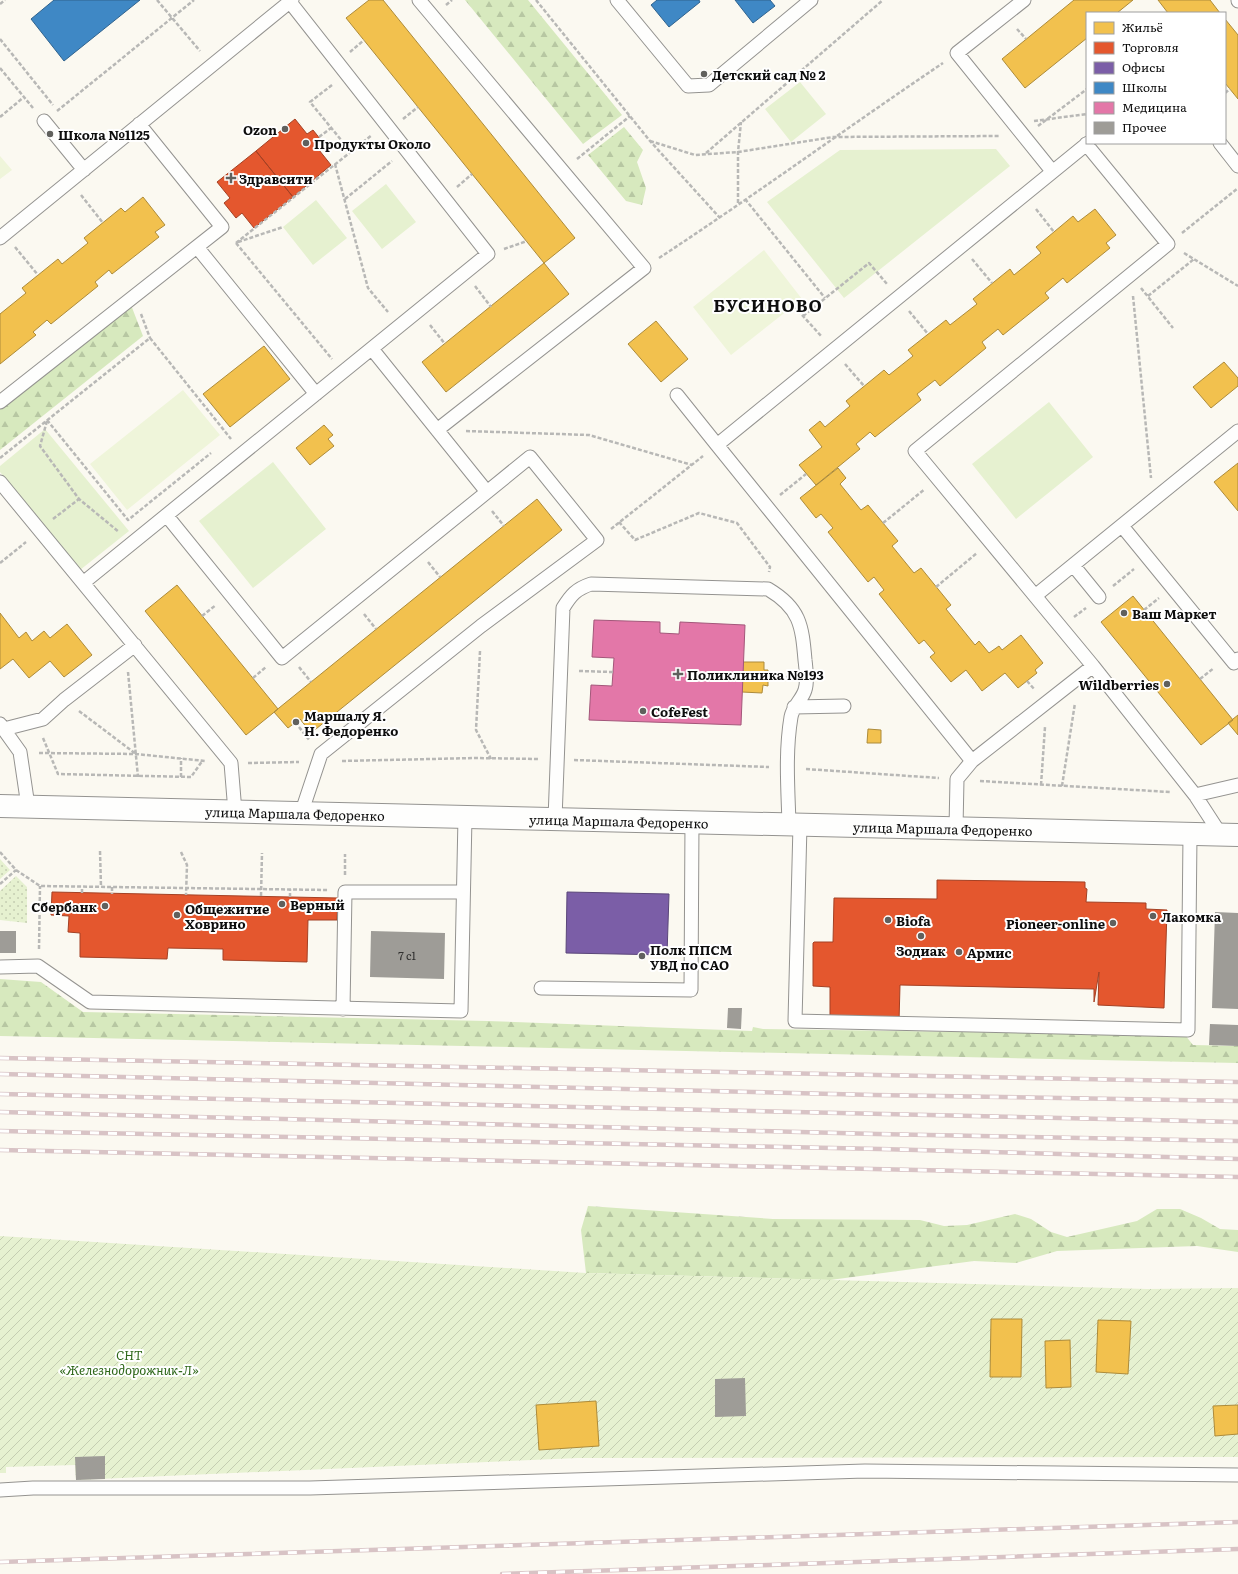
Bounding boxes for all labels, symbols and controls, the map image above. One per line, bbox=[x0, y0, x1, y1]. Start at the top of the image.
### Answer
legend bbox=[1086, 12, 1226, 144]
text: Жильё bbox=[1122, 18, 1163, 36]
text: Торговля bbox=[1122, 38, 1179, 56]
text: Офисы bbox=[1122, 58, 1165, 76]
place label: Детский сад № 2 bbox=[712, 65, 826, 84]
marker: Детский сад № 2 bbox=[699, 69, 709, 79]
text: Школы bbox=[1122, 78, 1167, 96]
text: Медицина bbox=[1122, 98, 1187, 116]
text: Прочее bbox=[1122, 118, 1166, 136]
place label: Ozon bbox=[243, 120, 277, 139]
marker: Ozon bbox=[280, 124, 290, 134]
place label: Школа №1125 bbox=[58, 125, 150, 144]
marker: Школа №1125 bbox=[45, 129, 55, 139]
place label: Продукты Около bbox=[314, 134, 431, 153]
marker: Продукты Около bbox=[301, 138, 311, 148]
place label: Здравсити bbox=[239, 169, 313, 188]
marker: Здравсити bbox=[226, 173, 236, 183]
district label: БУСИНОВО bbox=[713, 292, 823, 317]
place label: Ваш Маркет bbox=[1132, 604, 1216, 623]
marker: Ваш Маркет bbox=[1119, 608, 1129, 618]
place label: Поликлиника №193 bbox=[687, 665, 824, 684]
marker: Поликлиника №193 bbox=[672, 668, 684, 680]
place label: Wildberries bbox=[1079, 675, 1159, 694]
marker: Wildberries bbox=[1162, 679, 1172, 689]
place label: CofeFest bbox=[651, 702, 708, 721]
place label: Маршалу Я. Н. Федоренко bbox=[304, 706, 398, 740]
marker: CofeFest bbox=[638, 706, 648, 716]
marker: Маршалу Я. Н. Федоренко bbox=[291, 717, 301, 727]
street label: улица Маршала Федоренко bbox=[205, 801, 385, 825]
street label: улица Маршала Федоренко bbox=[529, 809, 709, 832]
street label: улица Маршала Федоренко bbox=[853, 816, 1033, 840]
place label: Верный bbox=[290, 895, 345, 914]
place label: Сбербанк bbox=[31, 897, 98, 916]
place label: Общежитие Ховрино bbox=[185, 899, 269, 933]
marker: Верный bbox=[277, 899, 287, 909]
marker: Сбербанк bbox=[100, 901, 110, 911]
place label: Лакомка bbox=[1161, 907, 1222, 926]
marker: Общежитие Ховрино bbox=[172, 910, 182, 920]
place label: Biofa bbox=[896, 911, 931, 930]
marker: Лакомка bbox=[1148, 911, 1158, 921]
place label: Pioneer-online bbox=[1006, 914, 1105, 933]
marker: Biofa bbox=[883, 915, 893, 925]
marker: Pioneer-online bbox=[1108, 918, 1118, 928]
marker: Зодиак bbox=[916, 931, 926, 941]
place label: Полк ППСМ УВД по САО bbox=[650, 940, 733, 974]
place label: Зодиак bbox=[896, 941, 946, 960]
place label: Армис bbox=[967, 943, 1012, 962]
house number: 7 с1 bbox=[398, 947, 416, 963]
marker: Армис bbox=[954, 947, 964, 957]
marker: Полк ППСМ УВД по САО bbox=[637, 951, 647, 961]
park label: СНТ «Железнодорожник-Л» bbox=[59, 1345, 199, 1379]

